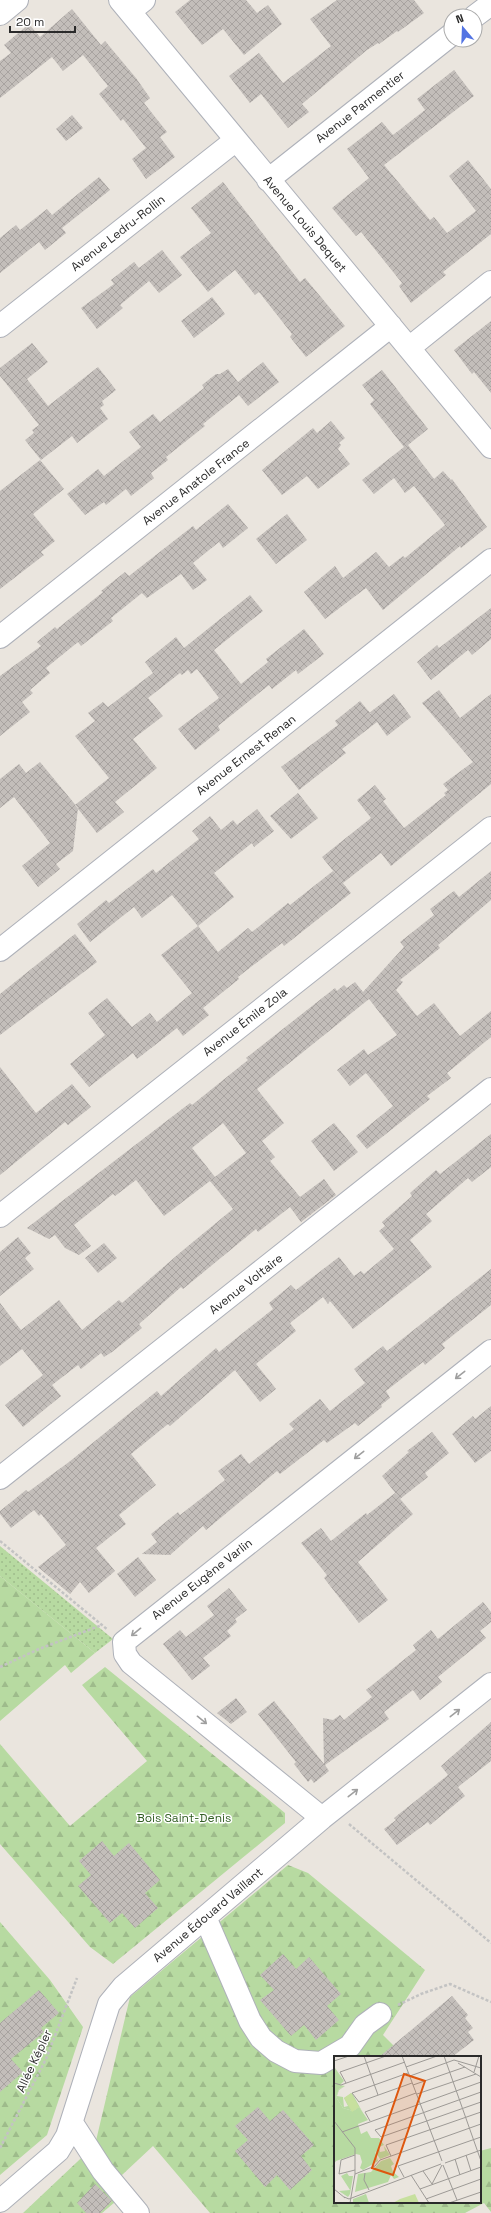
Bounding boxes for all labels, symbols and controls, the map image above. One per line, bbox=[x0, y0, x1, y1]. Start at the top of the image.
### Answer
scale bar bbox=[10, 8, 75, 34]
north arrow bbox=[443, 8, 483, 48]
text: N bbox=[454, 11, 466, 26]
text: 20 m bbox=[16, 14, 44, 30]
street label: Avenue Parmentier bbox=[312, 67, 408, 147]
street label: Avenue Louis Dequet bbox=[260, 172, 350, 276]
street label: Avenue Ledru-Rollin bbox=[68, 191, 168, 275]
street label: Avenue Anatole France bbox=[139, 435, 253, 529]
street label: Avenue Ernest Renan bbox=[193, 711, 299, 799]
street label: Avenue Émile Zola bbox=[200, 984, 290, 1060]
street label: Avenue Voltaire bbox=[206, 1250, 286, 1318]
one-way arrow bbox=[455, 1370, 466, 1379]
one-way arrow bbox=[353, 1451, 364, 1460]
street label: Avenue Eugène Varlin bbox=[148, 1535, 256, 1623]
one-way arrow bbox=[130, 1627, 141, 1636]
one-way arrow bbox=[449, 1708, 460, 1717]
one-way arrow bbox=[197, 1716, 207, 1725]
one-way arrow bbox=[347, 1789, 358, 1798]
park label: Bois Saint-Denis bbox=[137, 1810, 231, 1826]
street label: Avenue Édouard Vaillant bbox=[150, 1864, 266, 1966]
street label: Allée Képler bbox=[13, 2027, 56, 2095]
inset map bbox=[334, 2056, 481, 2203]

